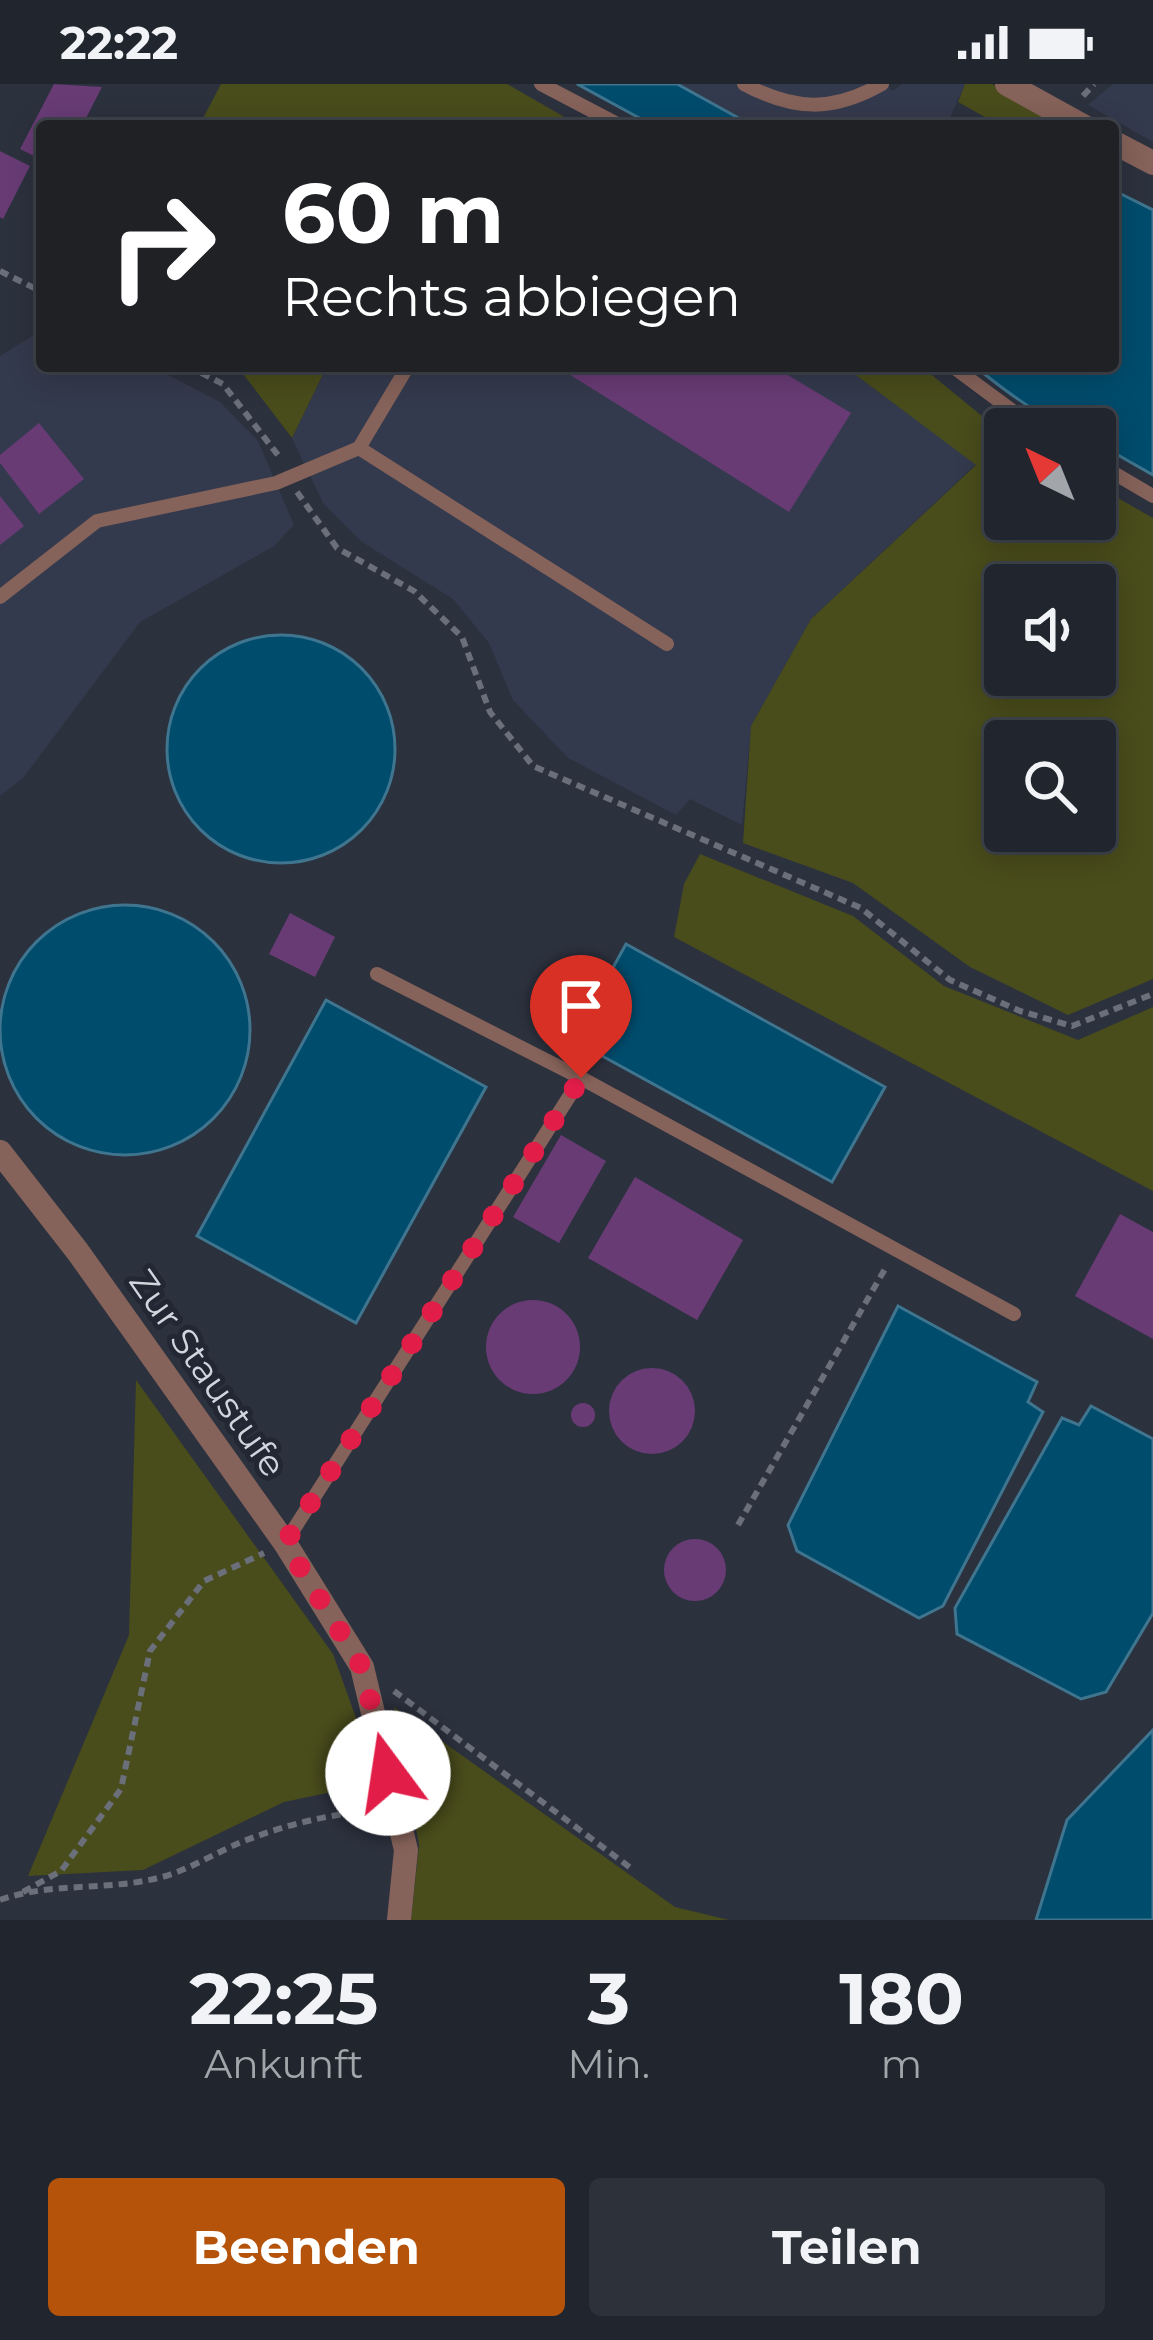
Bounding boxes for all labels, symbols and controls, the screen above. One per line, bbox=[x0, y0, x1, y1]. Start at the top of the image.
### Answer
text: 22:22 bbox=[60, 15, 178, 70]
text: 60 m bbox=[282, 162, 504, 264]
icon: right bbox=[84, 168, 240, 324]
text: Rechts abbiegen bbox=[282, 264, 741, 330]
north arrow bbox=[984, 408, 1116, 540]
map controls bbox=[984, 408, 1116, 852]
button: sound bbox=[984, 564, 1116, 696]
button: search bbox=[984, 720, 1116, 852]
pin bbox=[530, 955, 632, 1078]
icon: arrive bbox=[548, 973, 614, 1039]
street label: Zur Staustufe bbox=[120, 1261, 296, 1485]
position arrow bbox=[325, 1710, 451, 1836]
text: 22:25 bbox=[189, 1954, 378, 2042]
text: 3 bbox=[587, 1954, 630, 2042]
text: 180 bbox=[839, 1954, 964, 2042]
text: Ankunft bbox=[204, 2040, 363, 2088]
text: Min. bbox=[568, 2040, 650, 2088]
text: m bbox=[881, 2040, 922, 2088]
button: Beenden bbox=[48, 2178, 565, 2316]
button: Teilen bbox=[589, 2178, 1105, 2316]

